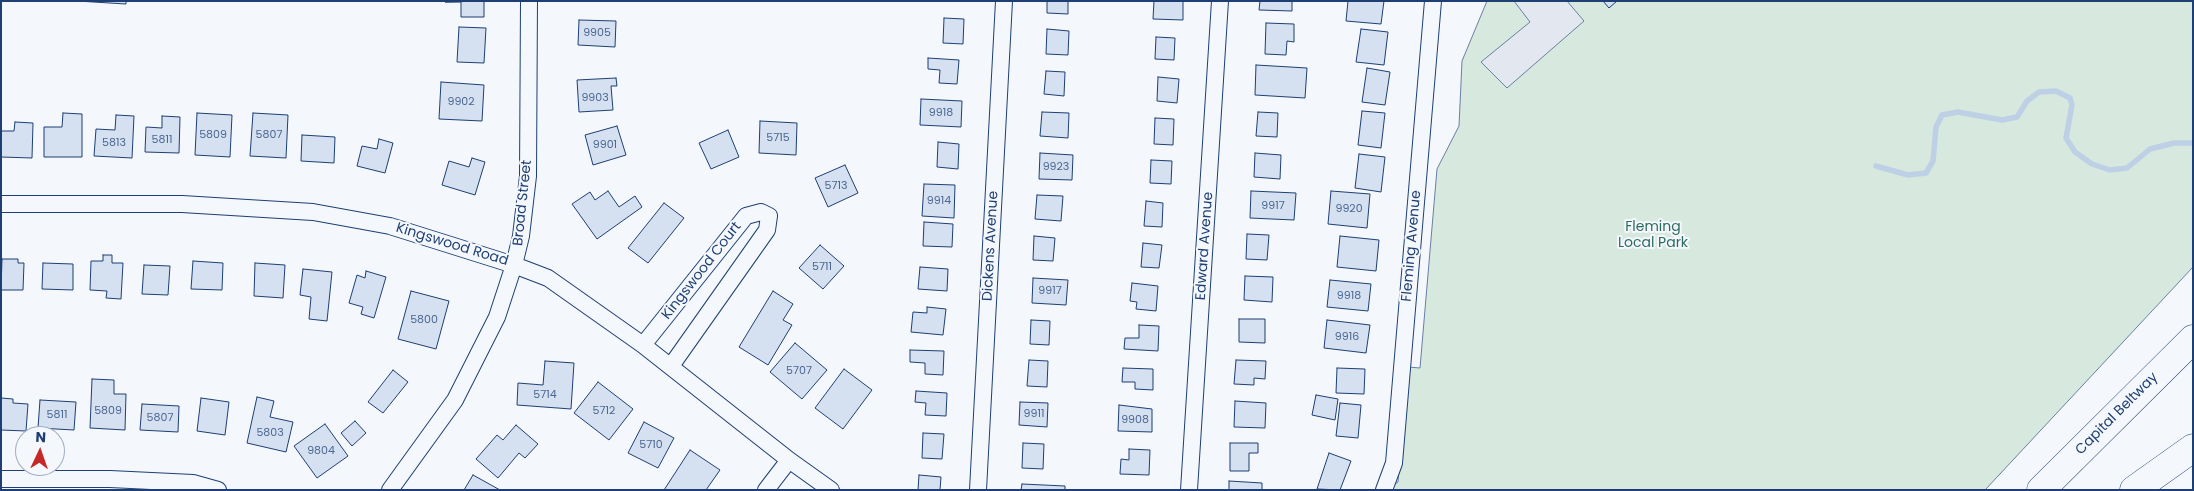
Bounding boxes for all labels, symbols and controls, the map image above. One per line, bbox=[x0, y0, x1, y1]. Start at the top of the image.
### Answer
house number: 9905 bbox=[583, 26, 611, 40]
house number: 9903 bbox=[581, 91, 609, 105]
house number: 9902 bbox=[447, 95, 475, 109]
house number: 9918 bbox=[929, 106, 953, 120]
house number: 5809 bbox=[199, 128, 227, 142]
house number: 5807 bbox=[256, 128, 282, 142]
house number: 5715 bbox=[766, 131, 790, 145]
house number: 5811 bbox=[152, 133, 172, 147]
house number: 5813 bbox=[102, 136, 126, 150]
house number: 9901 bbox=[593, 138, 617, 152]
street label: Broad Street bbox=[510, 159, 536, 247]
house number: 9923 bbox=[1043, 160, 1069, 174]
house number: 5713 bbox=[825, 179, 847, 193]
street label: Dickens Avenue bbox=[980, 190, 1002, 302]
street label: Fleming Avenue bbox=[1399, 190, 1425, 302]
street label: Edward Avenue bbox=[1193, 191, 1217, 301]
house number: 9914 bbox=[927, 194, 951, 208]
house number: 9917 bbox=[1261, 199, 1285, 213]
house number: 9920 bbox=[1335, 202, 1363, 216]
street label: Kingswood Court bbox=[659, 219, 745, 323]
park label: Fleming Local Park bbox=[1618, 219, 1688, 252]
street label: Kingswood Road bbox=[394, 220, 510, 270]
house number: 5711 bbox=[812, 260, 832, 274]
house number: 9917 bbox=[1038, 284, 1062, 298]
house number: 9918 bbox=[1337, 289, 1361, 303]
house number: 5800 bbox=[410, 313, 438, 327]
house number: 9916 bbox=[1335, 330, 1359, 344]
house number: 5707 bbox=[786, 364, 812, 378]
street label: Capital Beltway bbox=[2072, 369, 2162, 459]
house number: 5714 bbox=[533, 388, 557, 402]
house number: 5809 bbox=[94, 404, 122, 418]
house number: 5712 bbox=[593, 404, 615, 418]
house number: 9911 bbox=[1024, 407, 1044, 421]
house number: 5811 bbox=[47, 408, 67, 422]
house number: 5807 bbox=[147, 411, 173, 425]
house number: 9908 bbox=[1121, 413, 1149, 427]
north arrow bbox=[15, 426, 65, 476]
house number: 5803 bbox=[256, 426, 284, 440]
text: N bbox=[35, 427, 47, 447]
house number: 5710 bbox=[639, 438, 663, 452]
house number: 9804 bbox=[307, 444, 335, 458]

